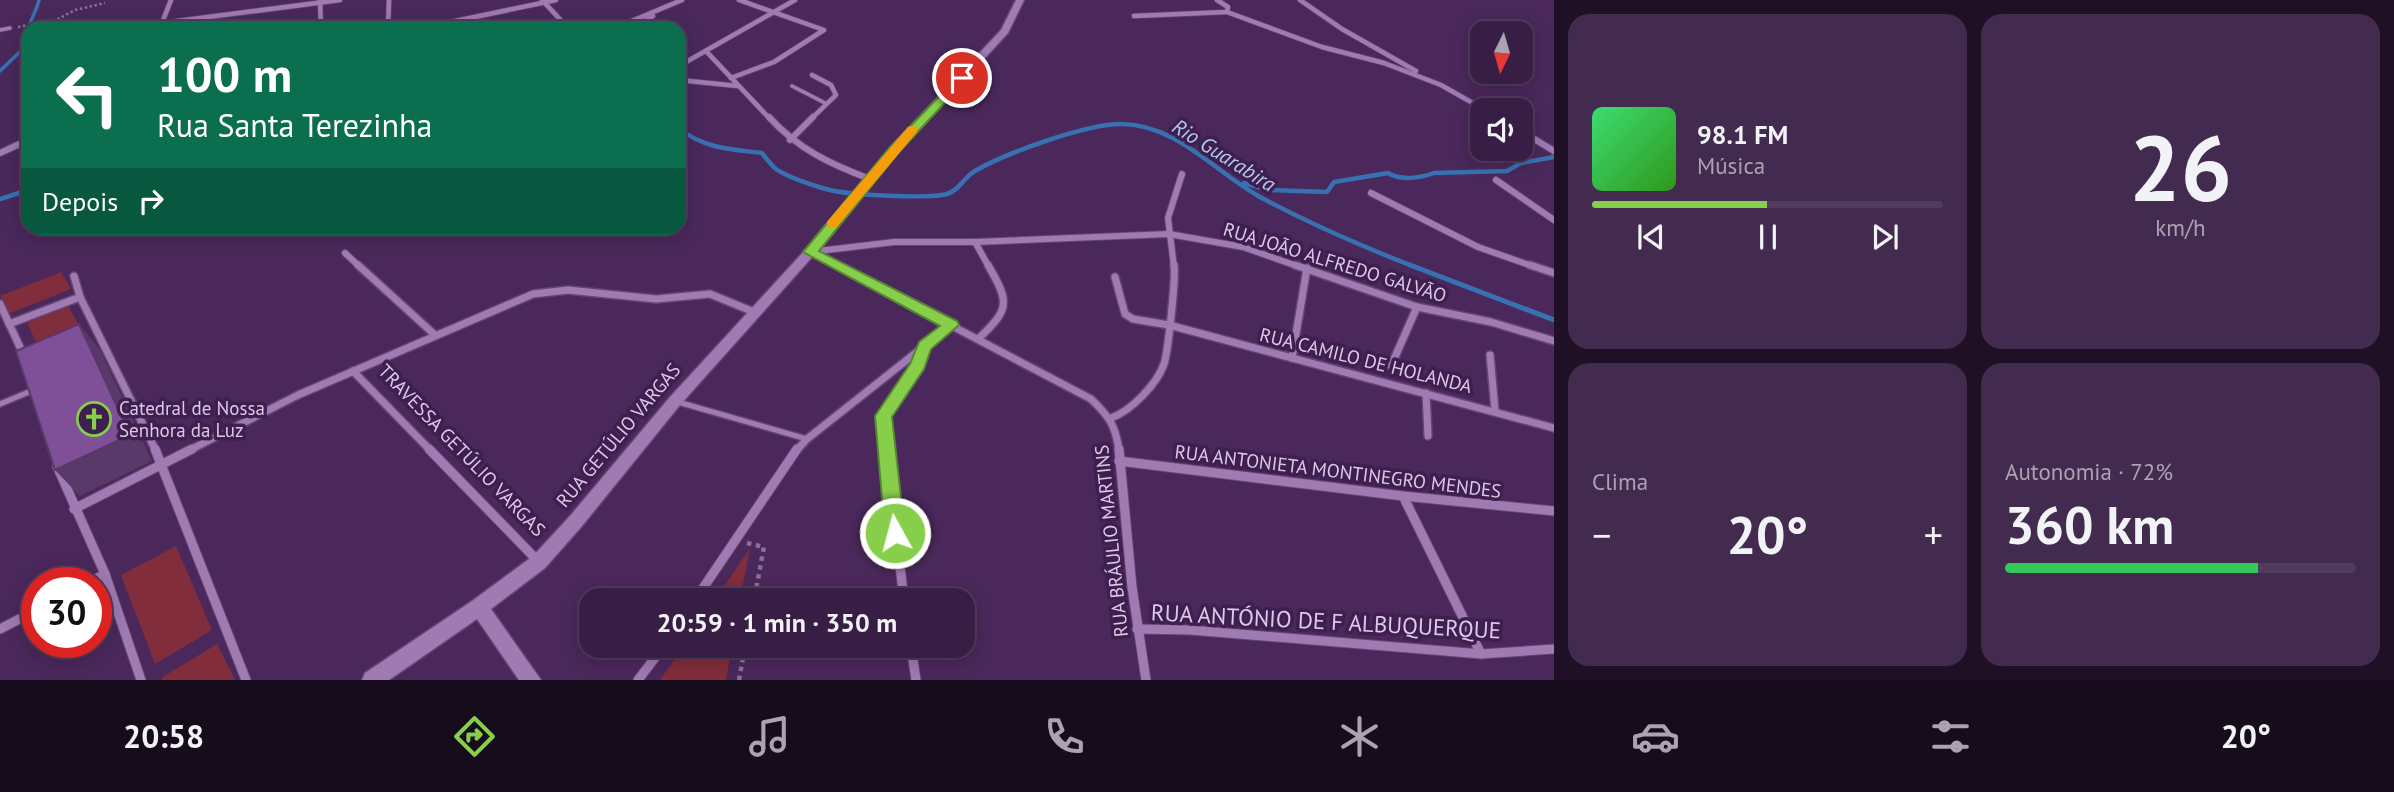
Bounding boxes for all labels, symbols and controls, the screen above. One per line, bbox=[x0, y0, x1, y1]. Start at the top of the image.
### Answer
north arrow bbox=[1470, 21, 1533, 84]
map controls bbox=[1470, 21, 1533, 161]
text: 100 m bbox=[157, 42, 292, 106]
pin bbox=[932, 48, 992, 108]
icon: left bbox=[42, 49, 133, 140]
icon: arrive bbox=[943, 59, 981, 97]
button: sound bbox=[1470, 98, 1533, 161]
text: Rua Santa Terezinha bbox=[157, 104, 433, 146]
text: 26 bbox=[2129, 108, 2232, 226]
water label: Rio Guarabira bbox=[1167, 113, 1281, 198]
text: 98.1 FM bbox=[1697, 118, 1788, 151]
text: Música bbox=[1697, 151, 1765, 180]
icon: right bbox=[132, 182, 170, 220]
text: Depois bbox=[42, 185, 118, 218]
text: km/h bbox=[2155, 213, 2206, 242]
street label: RUA JOÃO ALFREDO GALVÃO bbox=[1220, 217, 1450, 307]
icon: previous bbox=[1632, 218, 1670, 256]
icon: pause bbox=[1749, 218, 1787, 256]
icon: next bbox=[1866, 218, 1904, 256]
street label: RUA CAMILO DE HOLANDA bbox=[1257, 322, 1475, 398]
street label: RUA GETÚLIO VARGAS bbox=[551, 358, 685, 512]
street label: TRAVESSA GETÚLIO VARGAS bbox=[373, 359, 551, 541]
place label: Catedral de Nossa Senhora da Luz bbox=[119, 396, 265, 442]
church icon: Catedral de Nossa Senhora da Luz bbox=[75, 400, 113, 438]
street label: RUA ANTONIETA MONTINEGRO MENDES bbox=[1173, 439, 1503, 503]
street label: RUA BRÁULIO MARTINS bbox=[1089, 444, 1133, 638]
text: Autonomia · 72% bbox=[2005, 457, 2173, 486]
text: Clima bbox=[1592, 467, 1648, 496]
text: 360 km bbox=[2005, 491, 2174, 558]
position arrow bbox=[858, 496, 932, 570]
text: 20° bbox=[1727, 501, 1808, 568]
text: − bbox=[1592, 510, 1611, 559]
text: + bbox=[1924, 510, 1943, 559]
speed limit sign: 30 bbox=[21, 567, 112, 658]
street label: RUA ANTÓNIO DE F ALBUQUERQUE bbox=[1150, 597, 1502, 645]
text: 20:59 · 1 min · 350 m bbox=[657, 606, 897, 639]
icon: directions bbox=[450, 712, 499, 761]
icon: music bbox=[745, 712, 794, 761]
icon: phone bbox=[1040, 712, 1089, 761]
icon: climate bbox=[1335, 712, 1384, 761]
icon: car bbox=[1631, 712, 1680, 761]
icon: filters bbox=[1926, 712, 1975, 761]
text: 20:58 bbox=[123, 715, 204, 757]
text: 20° bbox=[2221, 715, 2271, 757]

